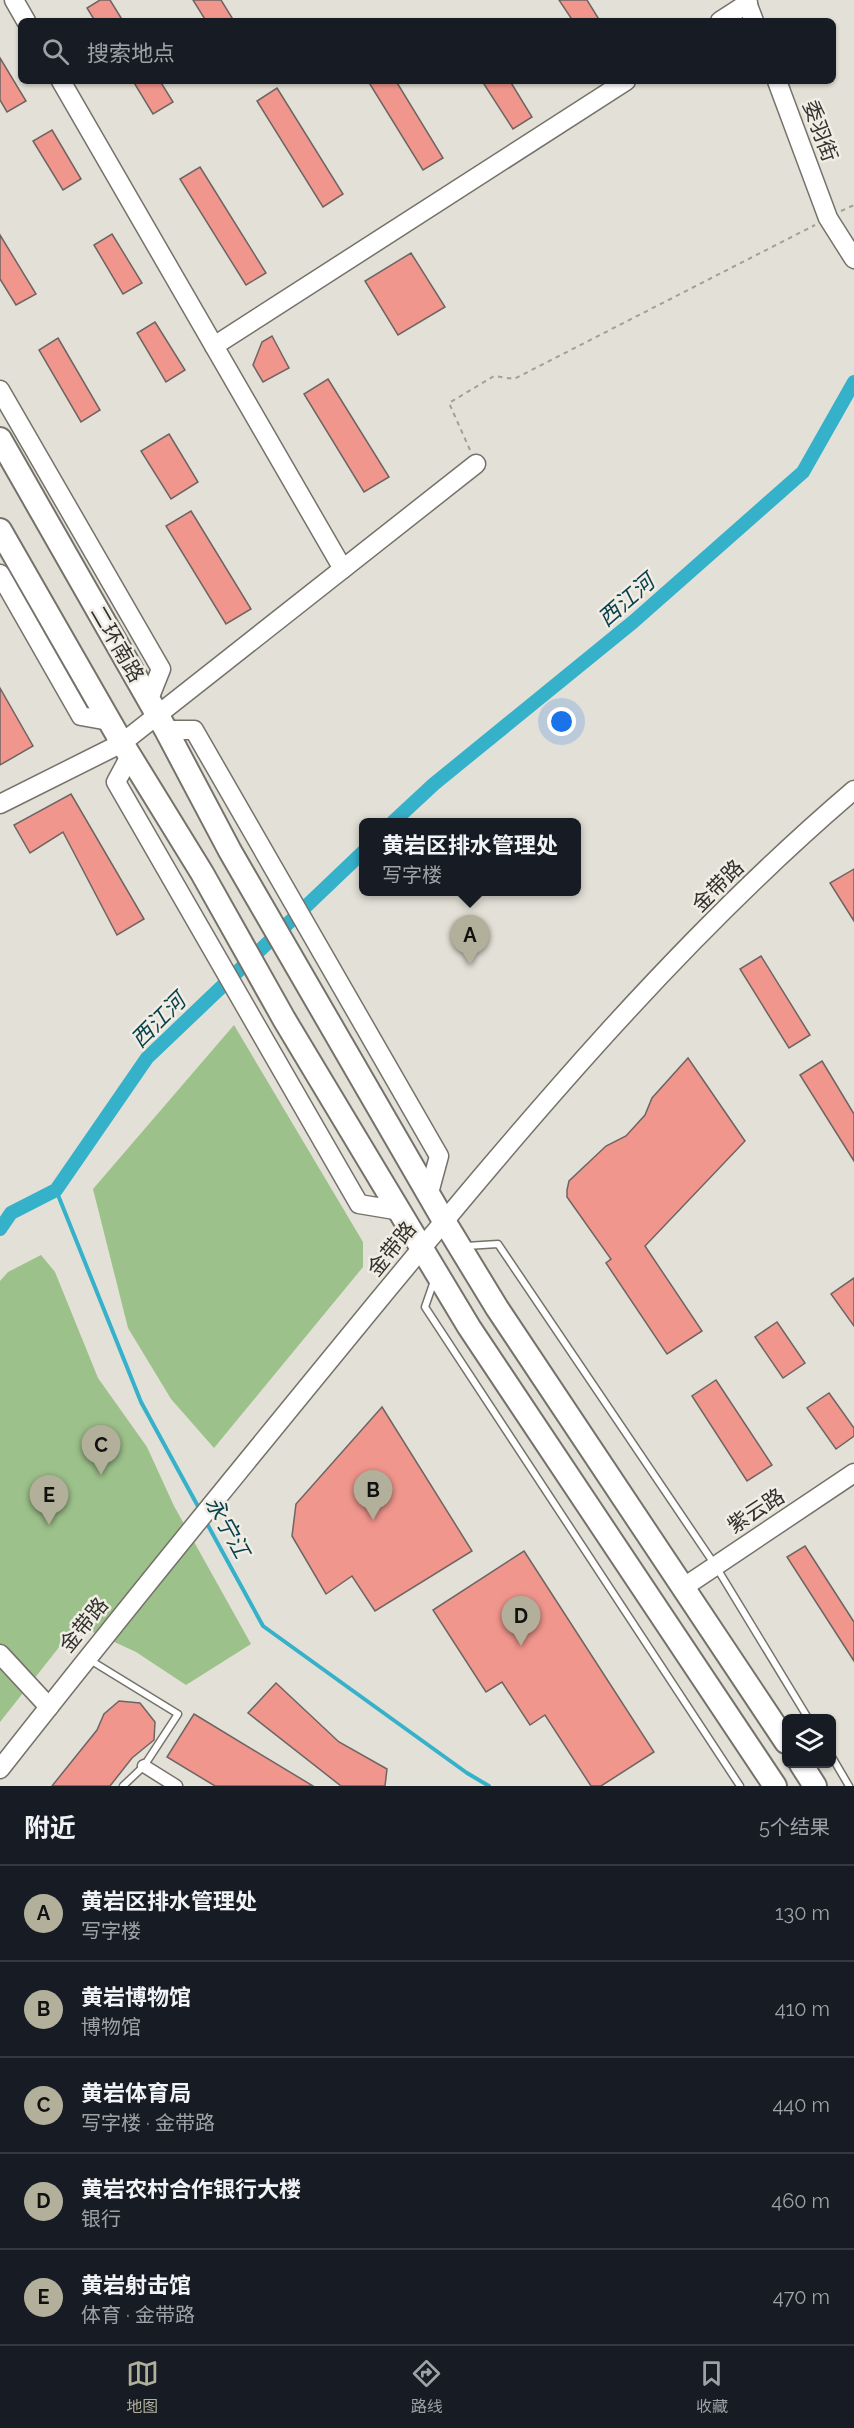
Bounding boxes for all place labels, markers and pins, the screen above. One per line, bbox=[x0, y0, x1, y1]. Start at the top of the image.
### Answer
pin: A bbox=[450, 916, 490, 965]
pin: C bbox=[82, 1426, 120, 1475]
pin: B bbox=[354, 1470, 392, 1520]
pin: E bbox=[29, 1476, 68, 1525]
pin: D bbox=[502, 1596, 540, 1646]

